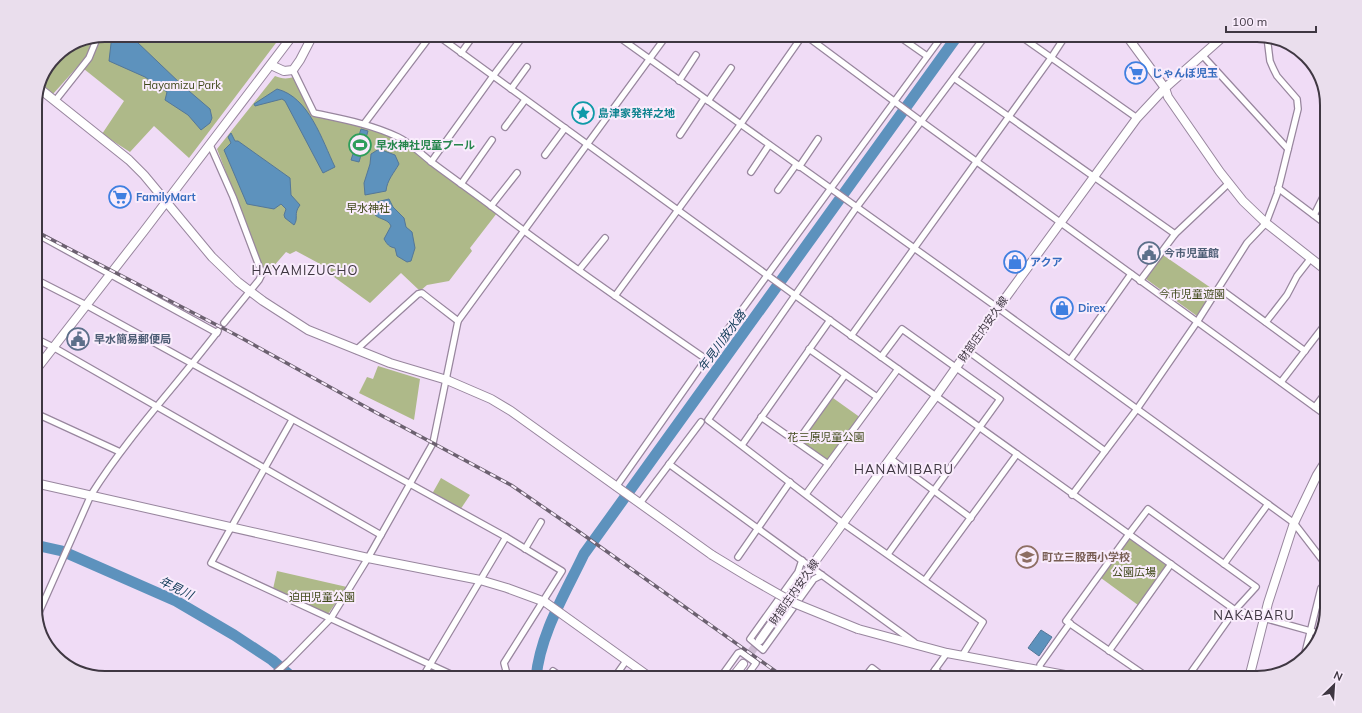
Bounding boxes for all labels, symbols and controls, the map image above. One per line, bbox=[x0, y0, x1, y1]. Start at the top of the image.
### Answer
scale bar bbox=[1226, 8, 1316, 34]
text: 100 m bbox=[1232, 14, 1267, 29]
supermarket icon: じゃんぼ児玉 bbox=[1123, 60, 1149, 86]
place label: じゃんぼ児玉 bbox=[1152, 66, 1218, 80]
park label: Hayamizu Park bbox=[143, 78, 221, 92]
place icon: 島津家発祥之地 bbox=[570, 100, 596, 126]
place label: 島津家発祥之地 bbox=[598, 106, 675, 120]
sports icon: 早水神社児童プール bbox=[347, 132, 373, 158]
place label: 早水神社児童プール bbox=[376, 138, 475, 152]
supermarket icon: FamilyMart bbox=[107, 184, 133, 210]
place label: FamilyMart bbox=[136, 190, 196, 204]
park label: 早水神社 bbox=[346, 201, 390, 215]
public building icon: 今市児童館 bbox=[1136, 240, 1162, 266]
place label: 今市児童館 bbox=[1164, 246, 1219, 260]
shop icon: アクア bbox=[1002, 249, 1028, 275]
place label: アクア bbox=[1030, 255, 1062, 269]
district label: HAYAMIZUCHO bbox=[252, 262, 358, 278]
park label: 今市児童遊園 bbox=[1159, 287, 1225, 301]
street label: 財部庄内安久線 bbox=[955, 293, 1011, 365]
shop icon: Direx bbox=[1049, 295, 1075, 321]
place label: Direx bbox=[1078, 301, 1106, 315]
water label: 年見川放水路 bbox=[694, 306, 749, 374]
public building icon: 早水簡易郵便局 bbox=[65, 326, 91, 352]
place label: 早水簡易郵便局 bbox=[94, 332, 171, 346]
park label: 花三原児童公園 bbox=[788, 430, 865, 444]
district label: HANAMIBARU bbox=[854, 461, 954, 477]
school or university icon: 町立三股西小学校 bbox=[1014, 544, 1040, 570]
place label: 町立三股西小学校 bbox=[1042, 550, 1130, 564]
street label: 財部庄内安久線 bbox=[766, 556, 822, 628]
park label: 公園広場 bbox=[1112, 565, 1156, 579]
water label: 年見川 bbox=[157, 573, 197, 603]
park label: 迫田児童公園 bbox=[289, 590, 355, 604]
district label: NAKABARU bbox=[1213, 607, 1295, 623]
north arrow bbox=[1314, 665, 1354, 705]
text: N bbox=[1332, 668, 1345, 684]

